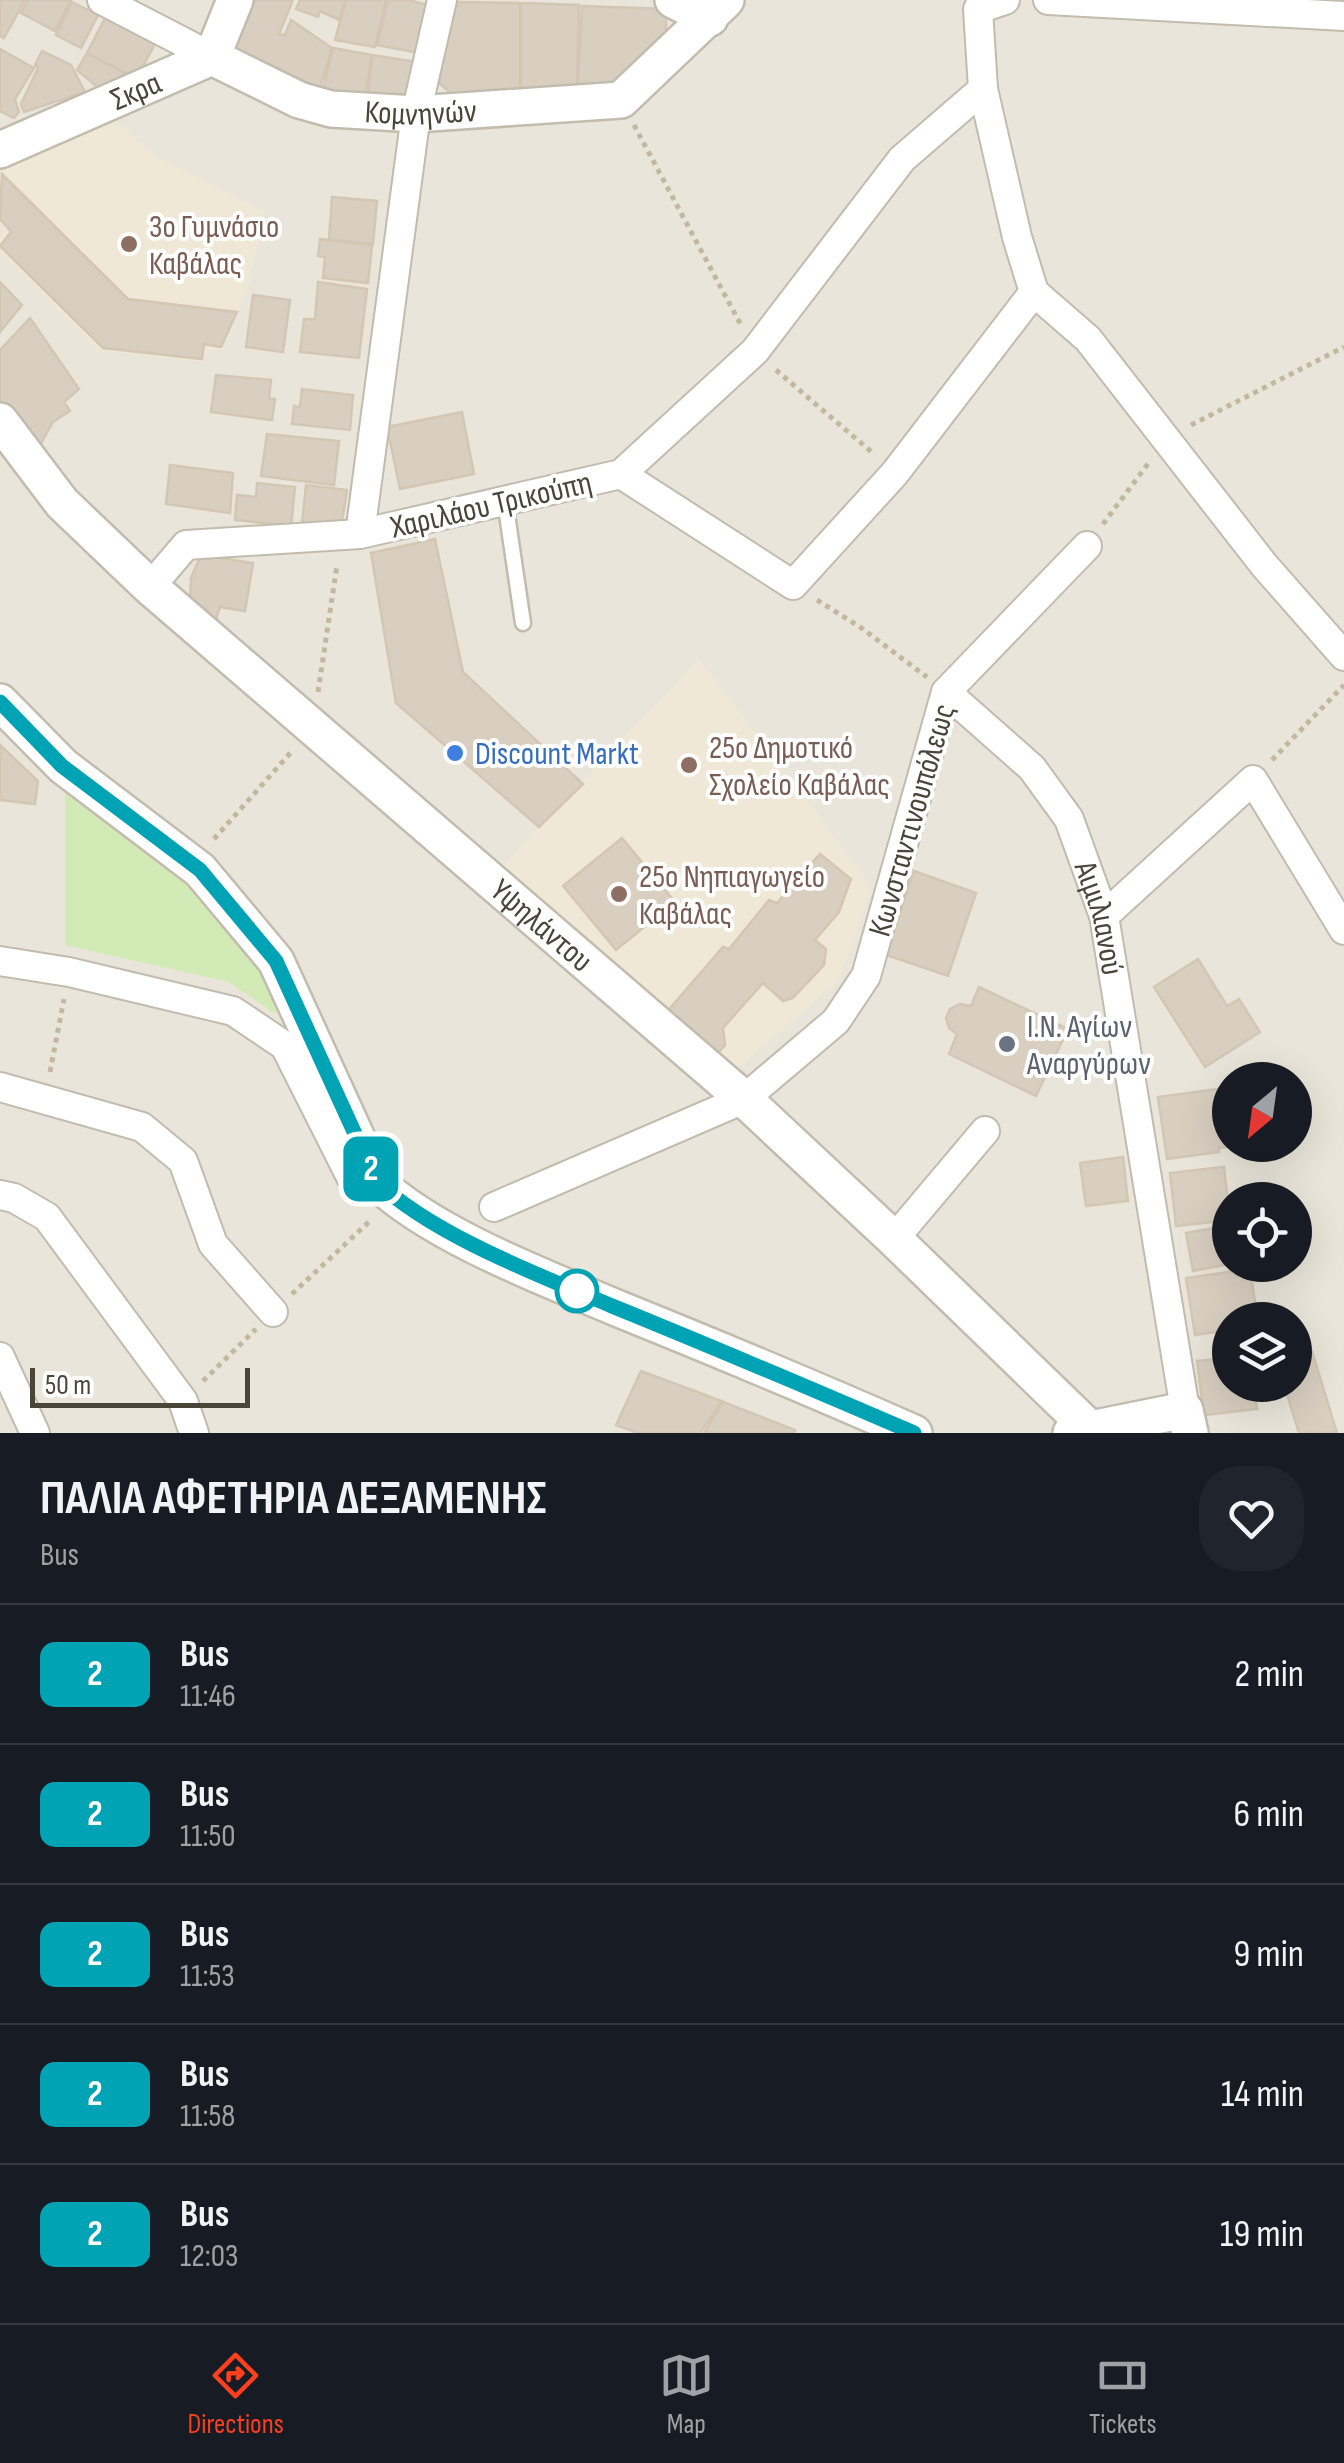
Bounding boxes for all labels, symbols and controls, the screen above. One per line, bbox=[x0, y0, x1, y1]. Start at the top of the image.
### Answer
street label: Σκρα bbox=[105, 64, 168, 120]
street label: Κομνηνών bbox=[364, 92, 478, 135]
place label: 3ο Γυμνάσιο Καβάλας bbox=[149, 208, 279, 284]
marker: 3ο Γυμνάσιο Καβάλας bbox=[118, 233, 140, 255]
street label: Χαριλάου Τρικούπη bbox=[386, 463, 596, 548]
street label: Κωνσταντινουπόλεως bbox=[861, 700, 964, 941]
place label: 25ο Δημοτικό Σχολείο Καβάλας bbox=[709, 729, 890, 805]
place label: Discount Markt bbox=[475, 735, 639, 774]
marker: Discount Markt bbox=[444, 742, 466, 764]
marker: 25ο Δημοτικό Σχολείο Καβάλας bbox=[678, 754, 700, 776]
street label: Αιμιλιανού bbox=[1065, 855, 1131, 978]
place label: 25ο Νηπιαγωγείο Καβάλας bbox=[639, 858, 825, 934]
street label: Υψηλάντου bbox=[482, 871, 600, 981]
marker: 25ο Νηπιαγωγείο Καβάλας bbox=[608, 883, 630, 905]
place label: Ι.Ν. Αγίων Αναργύρων bbox=[1026, 1008, 1151, 1084]
marker: Ι.Ν. Αγίων Αναργύρων bbox=[996, 1033, 1018, 1055]
north arrow bbox=[1212, 1062, 1312, 1162]
map controls bbox=[1212, 1062, 1312, 1402]
line badge: 2 bbox=[338, 1136, 404, 1202]
text: 2 bbox=[363, 1148, 379, 1191]
button: locate bbox=[1212, 1182, 1312, 1282]
unlabelled marker bbox=[556, 1270, 598, 1312]
button: layers bbox=[1212, 1302, 1312, 1402]
scale bar bbox=[30, 1363, 250, 1408]
text: 50 m bbox=[45, 1369, 91, 1402]
button: heart bbox=[1199, 1466, 1304, 1571]
text: ΠΑΛΙΑ ΑΦΕΤΗΡΙΑ ΔΕΞΑΜΕΝΗΣ bbox=[40, 1470, 546, 1527]
text: Bus bbox=[40, 1536, 79, 1575]
text: Bus bbox=[180, 1632, 229, 1677]
text: 2 min bbox=[1235, 1652, 1304, 1697]
text: 2 bbox=[87, 1653, 103, 1696]
text: 11:46 bbox=[180, 1677, 236, 1716]
text: Bus bbox=[180, 1772, 229, 1817]
text: 6 min bbox=[1234, 1792, 1304, 1837]
text: 2 bbox=[87, 1793, 103, 1836]
text: 11:50 bbox=[180, 1817, 236, 1856]
text: Bus bbox=[180, 1912, 229, 1957]
text: 9 min bbox=[1233, 1932, 1304, 1977]
text: 2 bbox=[87, 1933, 103, 1976]
text: 11:53 bbox=[180, 1957, 235, 1996]
text: Bus bbox=[180, 2052, 229, 2097]
text: 14 min bbox=[1221, 2072, 1304, 2117]
text: 2 bbox=[87, 2073, 103, 2116]
text: 11:58 bbox=[180, 2097, 235, 2136]
text: Bus bbox=[180, 2192, 229, 2237]
text: 19 min bbox=[1220, 2212, 1304, 2257]
text: 2 bbox=[87, 2213, 103, 2256]
text: 12:03 bbox=[180, 2237, 238, 2276]
tab: Directions bbox=[188, 2348, 284, 2441]
tab: Map bbox=[659, 2348, 714, 2441]
tab: Tickets bbox=[1089, 2348, 1156, 2441]

